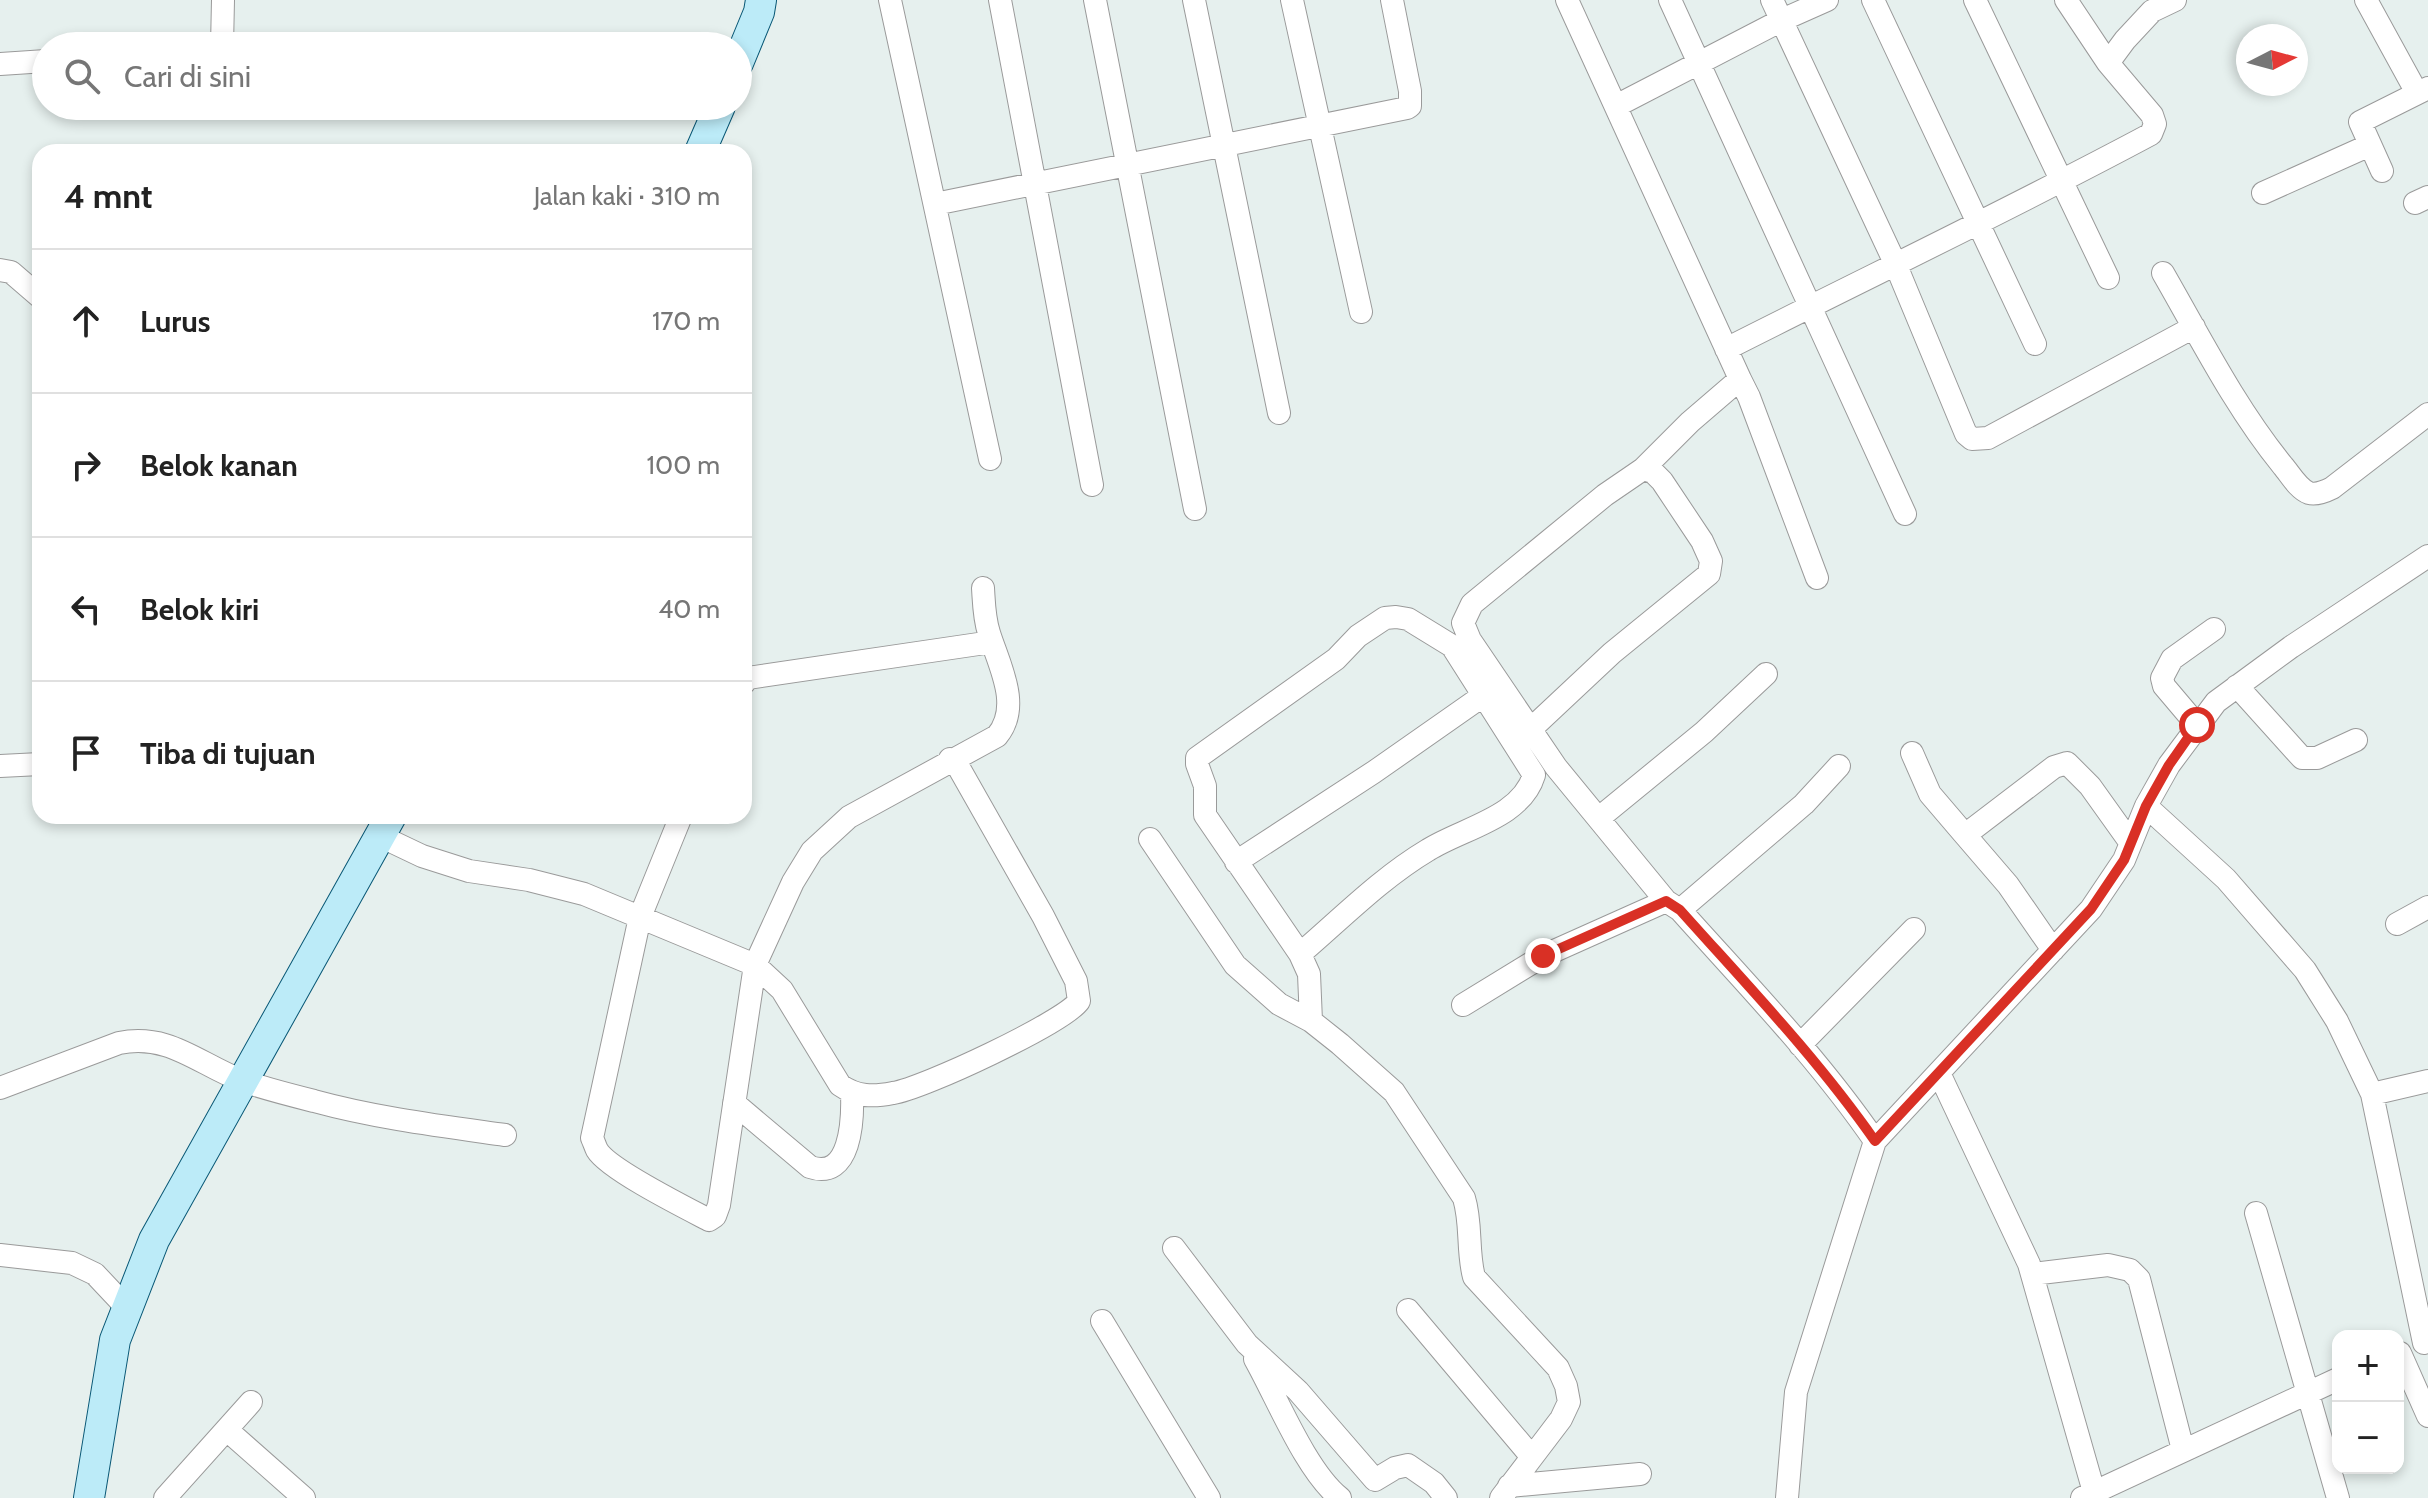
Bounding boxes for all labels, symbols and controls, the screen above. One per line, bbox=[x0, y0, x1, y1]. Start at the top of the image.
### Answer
north arrow bbox=[2236, 24, 2308, 96]
search box bbox=[32, 32, 752, 120]
icon: search bbox=[60, 54, 104, 98]
text: Cari di sini bbox=[124, 58, 251, 95]
text: 4 mnt bbox=[64, 175, 153, 217]
text: Jalan kaki · 310 m bbox=[534, 180, 720, 212]
icon: ahead bbox=[64, 299, 108, 343]
text: Lurus bbox=[140, 303, 211, 340]
text: 170 m bbox=[652, 305, 720, 337]
icon: right bbox=[64, 443, 108, 487]
text: Belok kanan bbox=[140, 447, 298, 484]
text: 100 m bbox=[647, 449, 720, 481]
icon: left bbox=[64, 587, 108, 631]
text: Belok kiri bbox=[140, 591, 259, 628]
text: 40 m bbox=[658, 593, 720, 625]
route start bbox=[2179, 707, 2215, 743]
icon: arrive bbox=[64, 731, 108, 775]
text: Tiba di tujuan bbox=[140, 735, 316, 772]
route end bbox=[1525, 938, 1561, 974]
map controls bbox=[2332, 1330, 2404, 1474]
button: + bbox=[2332, 1330, 2404, 1402]
button: − bbox=[2332, 1402, 2404, 1474]

